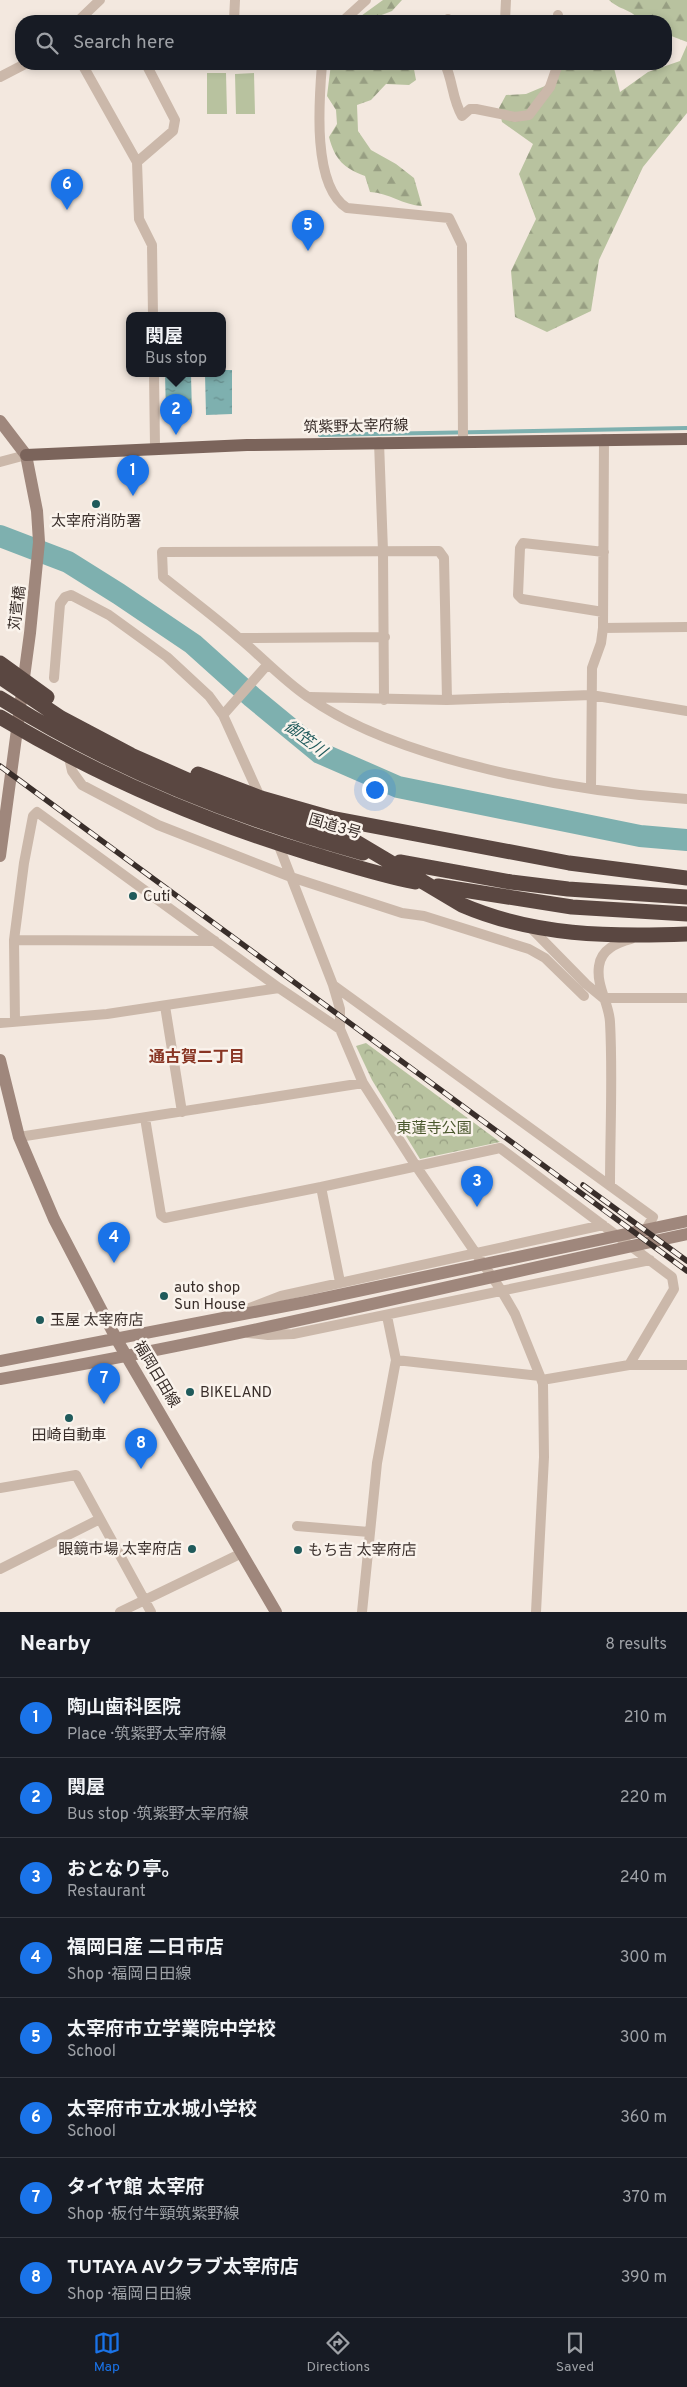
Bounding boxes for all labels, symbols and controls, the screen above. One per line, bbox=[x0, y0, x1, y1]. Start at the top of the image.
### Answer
search box bbox=[15, 15, 672, 70]
icon: search bbox=[33, 29, 61, 57]
text: Search here bbox=[73, 31, 175, 55]
pin: 6 bbox=[51, 169, 83, 210]
pin: 5 bbox=[292, 210, 324, 251]
popup bbox=[126, 312, 226, 377]
text: 関屋 bbox=[145, 325, 183, 349]
text: Bus stop bbox=[145, 349, 207, 369]
pin: 2 bbox=[160, 394, 192, 435]
street label: 筑紫野太宰府線 bbox=[303, 417, 409, 438]
pin: 1 bbox=[117, 455, 149, 496]
marker: 太宰府消防署 bbox=[90, 498, 102, 510]
place label: 太宰府消防署 bbox=[51, 513, 141, 532]
street label: 苅萱橋 bbox=[6, 585, 31, 632]
water label: 御笠川 bbox=[280, 717, 332, 763]
your location bbox=[362, 777, 388, 803]
street label: 国道3号 bbox=[306, 811, 363, 844]
place label: Cuti bbox=[143, 888, 170, 907]
marker: Cuti bbox=[127, 890, 139, 902]
district label: 通古賀二丁目 bbox=[149, 1048, 245, 1068]
park label: 東蓮寺公園 bbox=[396, 1120, 472, 1139]
pin: 3 bbox=[461, 1166, 493, 1207]
pin: 4 bbox=[98, 1222, 130, 1263]
place label: auto shop Sun House bbox=[174, 1279, 246, 1315]
marker: auto shop Sun House bbox=[158, 1290, 170, 1302]
place label: 玉屋 太宰府店 bbox=[50, 1312, 144, 1331]
marker: 玉屋 太宰府店 bbox=[34, 1314, 46, 1326]
street label: 福岡日田線 bbox=[128, 1338, 183, 1412]
pin: 7 bbox=[88, 1363, 120, 1404]
place label: BIKELAND bbox=[200, 1384, 272, 1403]
marker: BIKELAND bbox=[184, 1386, 196, 1398]
marker: 田崎自動車 bbox=[63, 1412, 75, 1424]
place label: 田崎自動車 bbox=[31, 1427, 107, 1446]
pin: 8 bbox=[125, 1428, 157, 1469]
place label: 眼鏡市場 太宰府店 bbox=[58, 1541, 182, 1560]
place label: もち吉 太宰府店 bbox=[308, 1542, 417, 1561]
marker: 眼鏡市場 太宰府店 bbox=[186, 1543, 198, 1555]
marker: もち吉 太宰府店 bbox=[292, 1544, 304, 1556]
text: Nearby bbox=[20, 1631, 91, 1658]
text: 8 results bbox=[605, 1635, 667, 1655]
text: 陶山歯科医院 bbox=[67, 1696, 181, 1720]
text: 1 bbox=[33, 1708, 39, 1728]
text: 210 m bbox=[624, 1708, 667, 1728]
text: Place · 筑紫野太宰府線 bbox=[67, 1725, 226, 1745]
text: 関屋 bbox=[67, 1776, 105, 1800]
text: 2 bbox=[31, 1788, 41, 1808]
text: 220 m bbox=[620, 1788, 667, 1808]
text: Bus stop · 筑紫野太宰府線 bbox=[67, 1805, 248, 1825]
text: おとなり亭。 bbox=[67, 1858, 180, 1882]
text: 3 bbox=[31, 1868, 41, 1888]
text: 240 m bbox=[620, 1868, 667, 1888]
text: Restaurant bbox=[67, 1882, 146, 1902]
text: 福岡日産 二日市店 bbox=[67, 1936, 224, 1960]
text: 4 bbox=[31, 1948, 41, 1968]
text: 300 m bbox=[620, 1948, 667, 1968]
text: Shop · 福岡日田線 bbox=[67, 1965, 191, 1985]
text: 太宰府市立学業院中学校 bbox=[67, 2018, 276, 2042]
text: 5 bbox=[31, 2028, 41, 2048]
text: 300 m bbox=[620, 2028, 667, 2048]
text: School bbox=[67, 2042, 116, 2062]
text: 太宰府市立水城小学校 bbox=[67, 2098, 257, 2122]
text: 6 bbox=[31, 2108, 41, 2128]
text: 360 m bbox=[620, 2108, 667, 2128]
text: School bbox=[67, 2122, 116, 2142]
text: タイヤ館 太宰府 bbox=[67, 2176, 204, 2200]
text: 7 bbox=[32, 2188, 40, 2208]
text: 370 m bbox=[622, 2188, 667, 2208]
text: Shop · 板付牛頸筑紫野線 bbox=[67, 2205, 239, 2225]
text: TUTAYA AVクラブ太宰府店 bbox=[67, 2256, 299, 2280]
text: 8 bbox=[31, 2268, 41, 2288]
text: 390 m bbox=[621, 2268, 667, 2288]
text: Shop · 福岡日田線 bbox=[67, 2285, 191, 2305]
tab: Map bbox=[93, 2329, 121, 2376]
tab: Directions bbox=[306, 2329, 370, 2376]
tab: Saved bbox=[556, 2329, 594, 2376]

